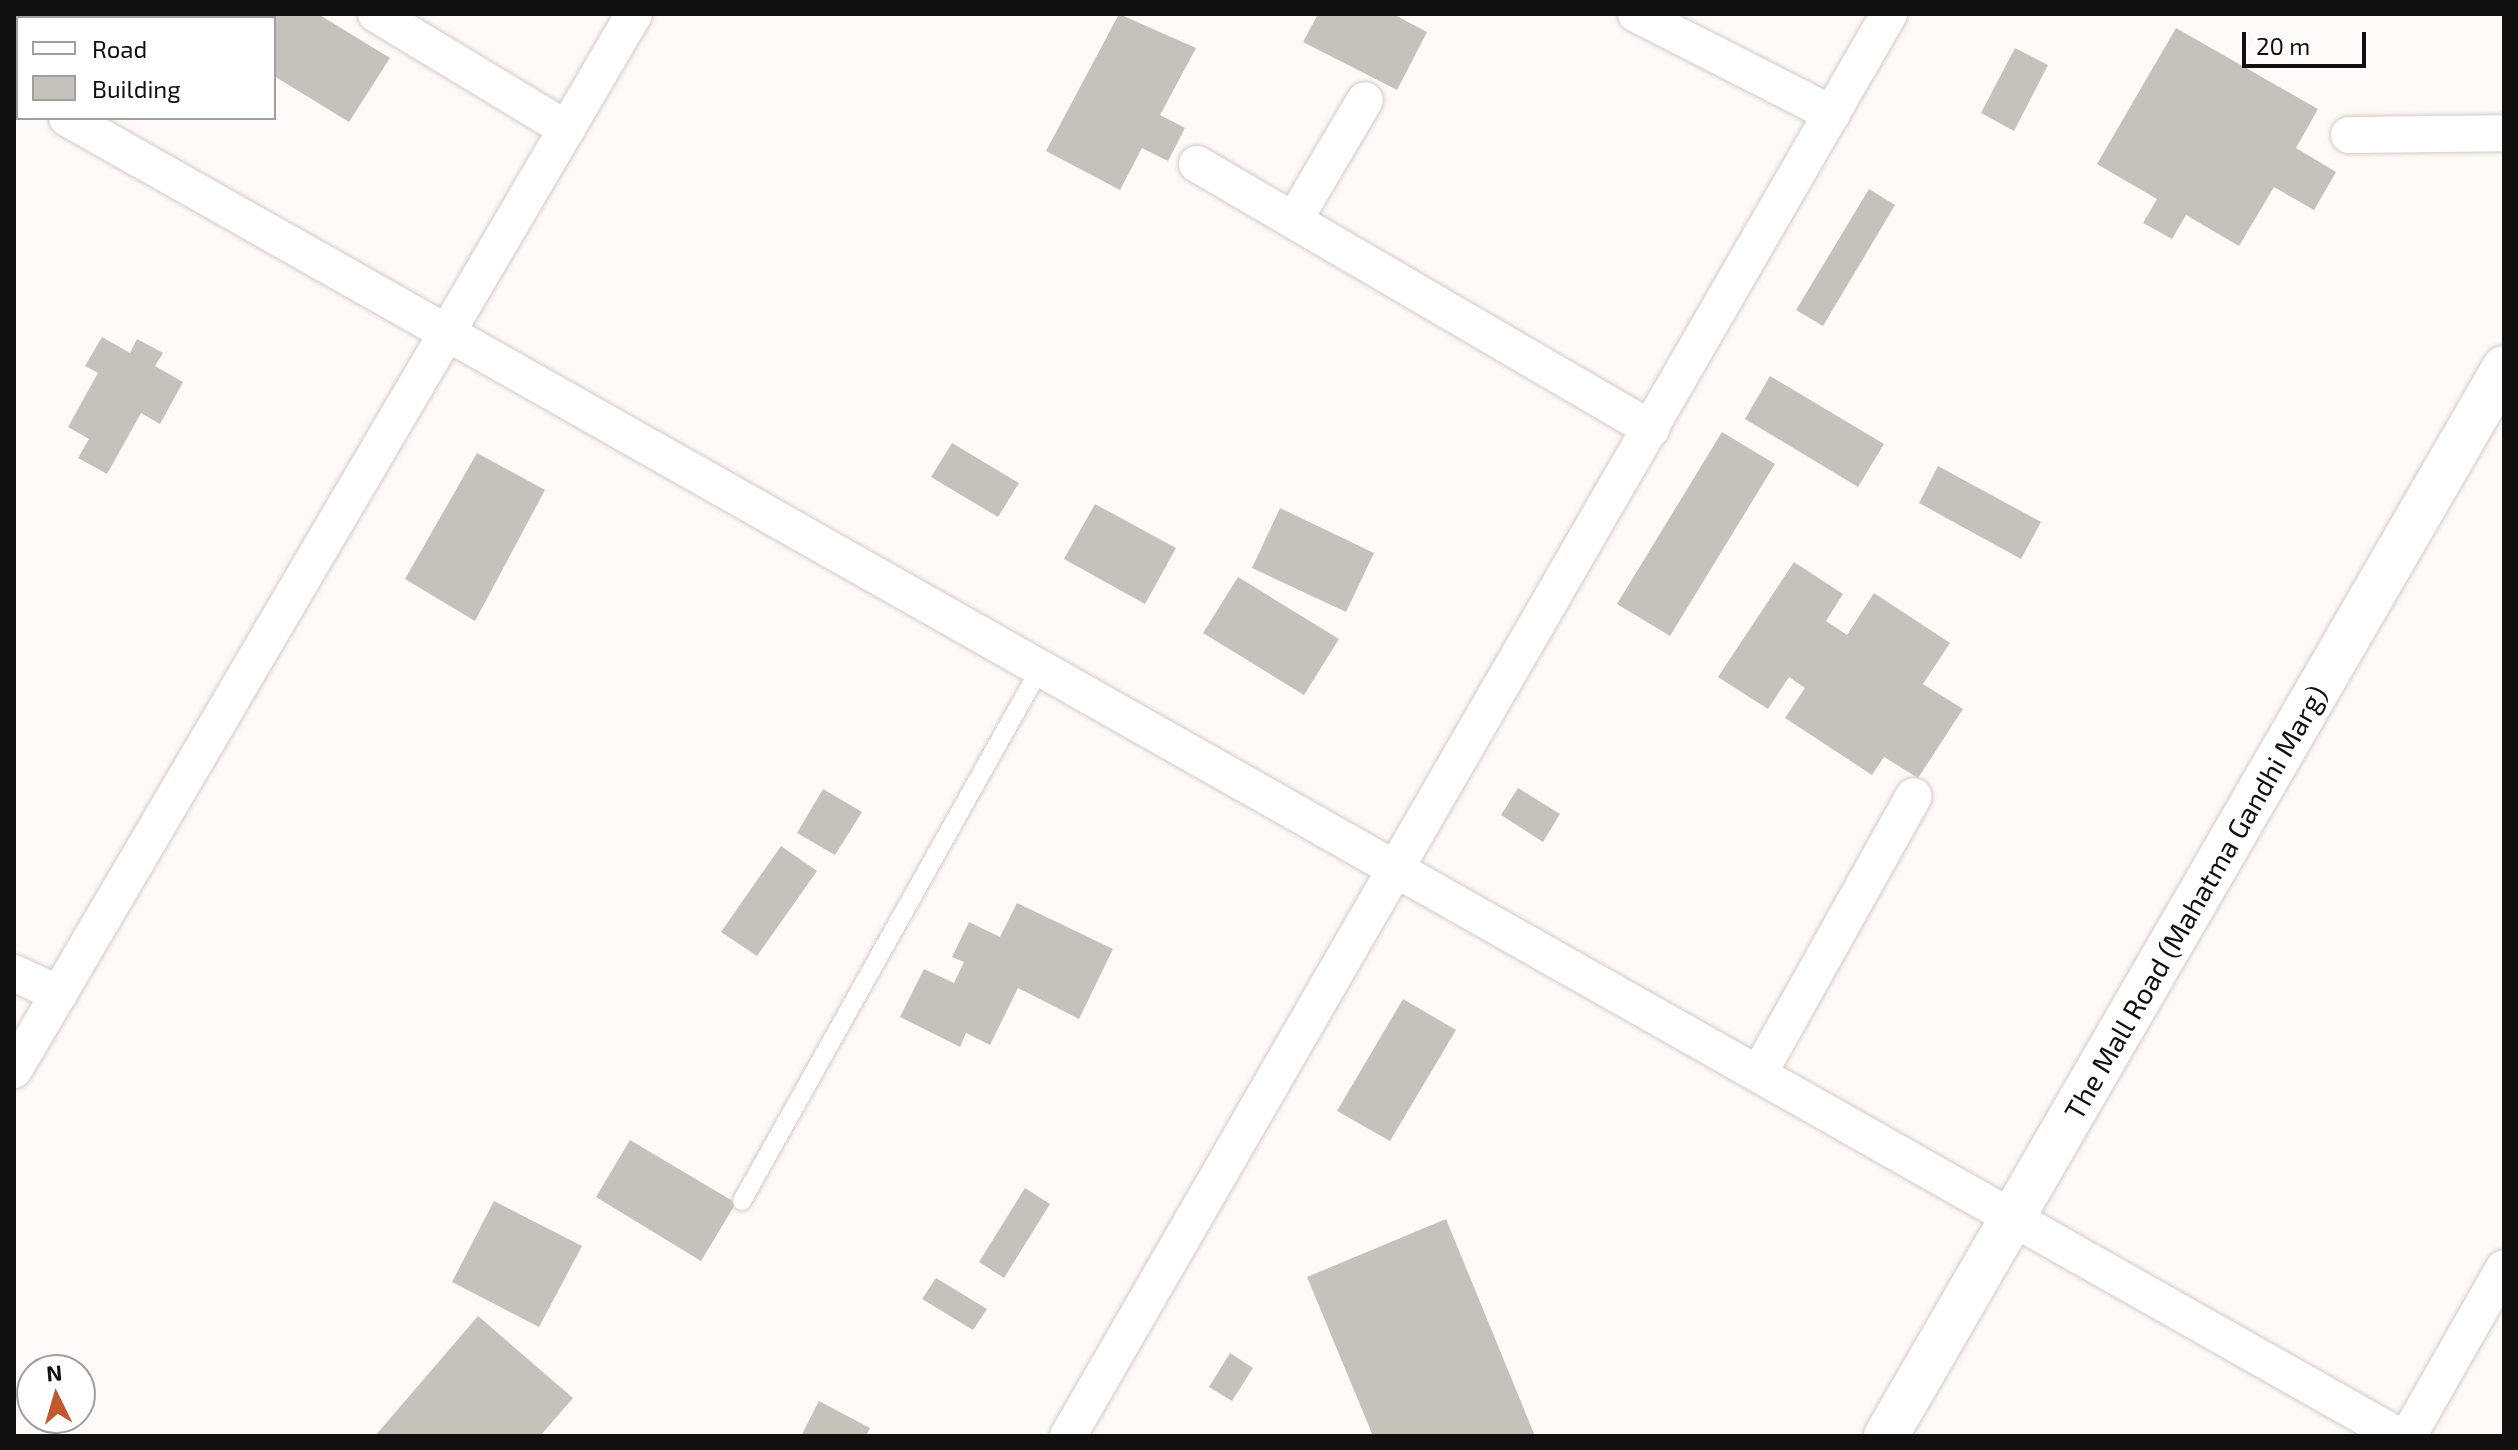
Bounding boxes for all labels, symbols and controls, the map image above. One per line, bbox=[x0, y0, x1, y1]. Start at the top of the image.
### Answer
legend bbox=[16, 16, 276, 120]
scale bar bbox=[2246, 16, 2370, 66]
text: 20 m bbox=[2256, 31, 2310, 60]
text: Road bbox=[92, 34, 147, 63]
text: Building bbox=[92, 74, 181, 103]
street label: The Mall Road (Mahatma Gandhi Marg) bbox=[2056, 679, 2334, 1125]
north arrow bbox=[16, 1354, 96, 1434]
text: N bbox=[45, 1358, 63, 1386]

